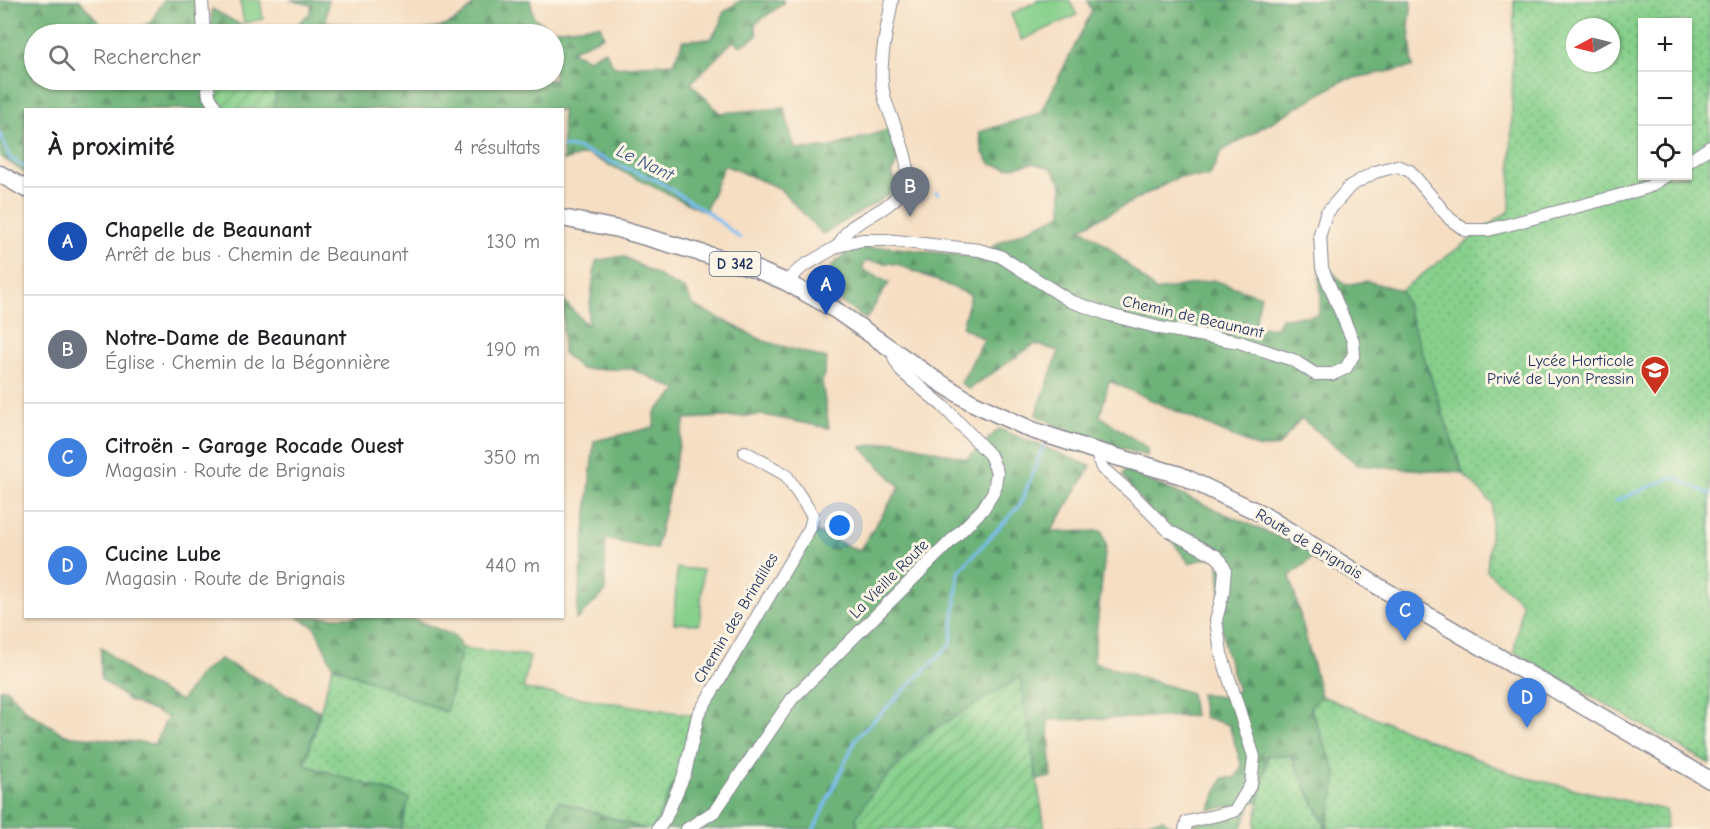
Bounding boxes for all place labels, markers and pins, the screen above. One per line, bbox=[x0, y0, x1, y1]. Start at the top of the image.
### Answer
pin: B bbox=[890, 168, 930, 217]
pin: A bbox=[806, 266, 846, 315]
place label: Lycée Horticole Privé de Lyon Pressin bbox=[1487, 352, 1634, 388]
school or university icon: Lycée Horticole Privé de Lyon Pressin bbox=[1639, 354, 1671, 396]
pin: C bbox=[1386, 592, 1424, 641]
pin: D bbox=[1508, 678, 1546, 728]

